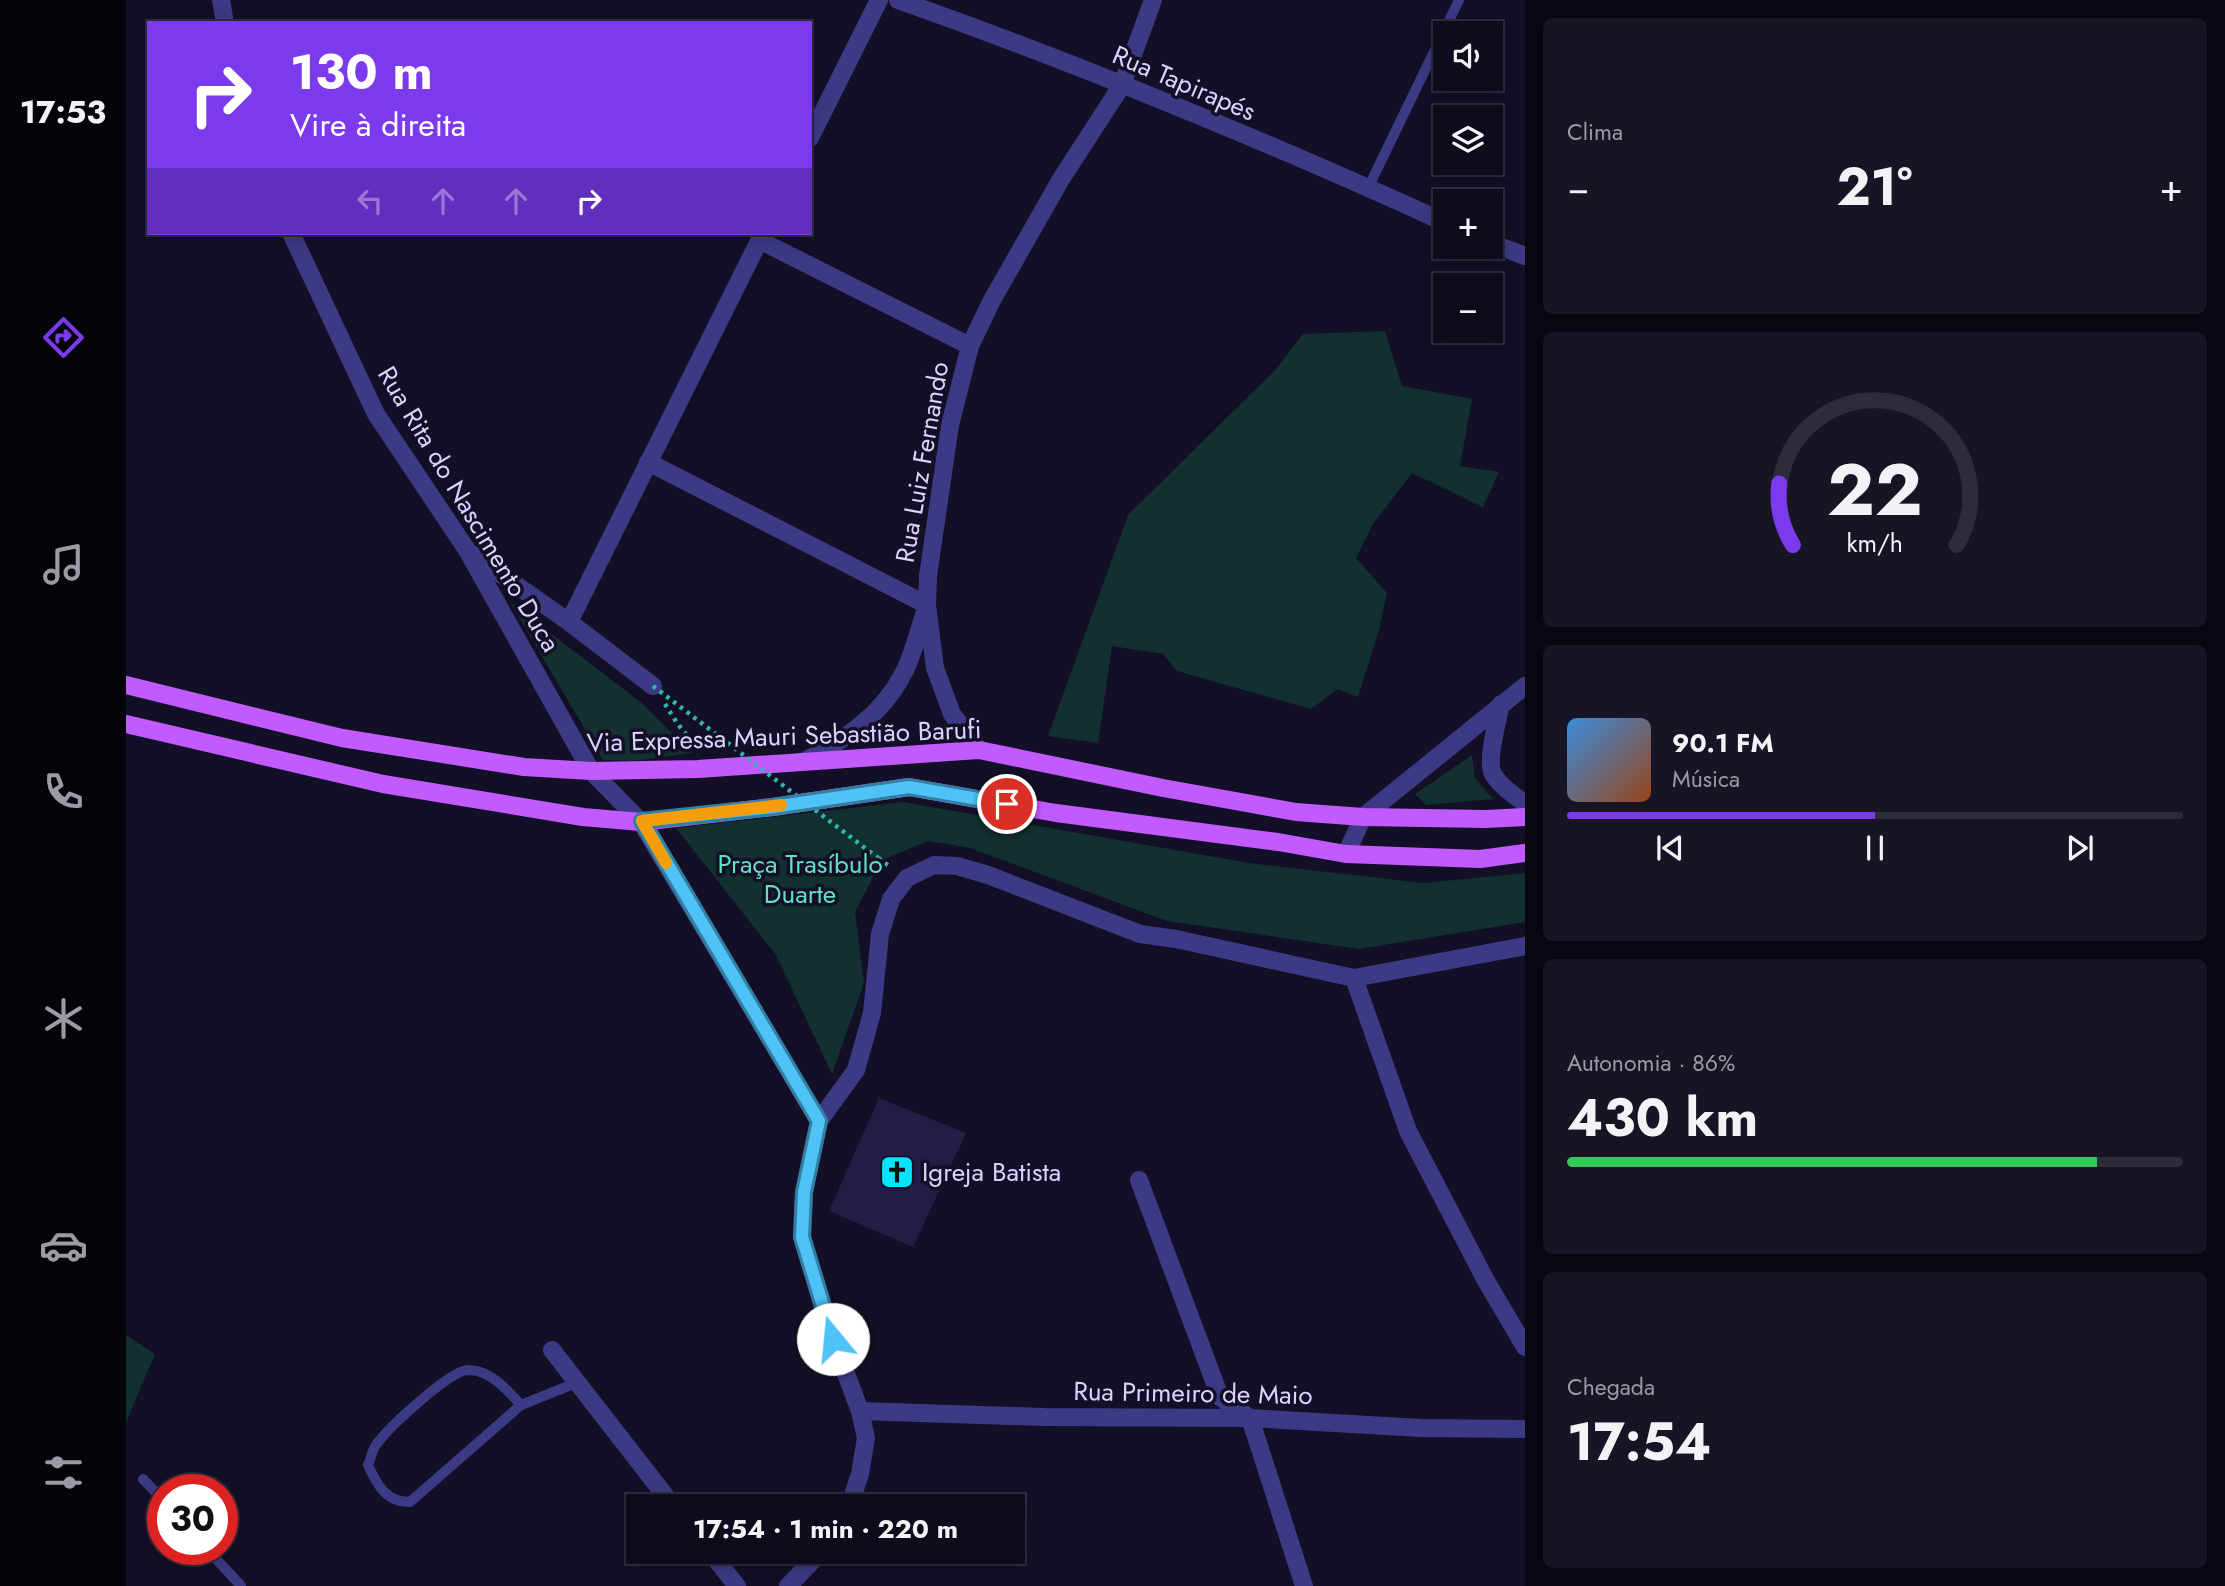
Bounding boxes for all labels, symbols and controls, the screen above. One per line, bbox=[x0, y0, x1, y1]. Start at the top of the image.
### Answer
map controls bbox=[1433, 21, 1503, 343]
button: sound bbox=[1433, 21, 1503, 91]
street label: Rua Tapirapés bbox=[1107, 36, 1261, 130]
text: 130 m bbox=[290, 37, 433, 107]
icon: right bbox=[175, 49, 266, 140]
text: 17:53 bbox=[20, 89, 106, 135]
text: Vire à direita bbox=[290, 102, 466, 148]
button: layers bbox=[1433, 105, 1503, 175]
text: Clima bbox=[1567, 115, 1623, 149]
text: 21° bbox=[1837, 149, 1913, 225]
text: − bbox=[1567, 160, 1589, 215]
text: + bbox=[2160, 160, 2183, 215]
icon: left bbox=[351, 182, 389, 220]
icon: ahead bbox=[424, 182, 462, 220]
icon: ahead bbox=[497, 182, 535, 220]
icon: right bbox=[570, 182, 608, 220]
button: + bbox=[1433, 189, 1503, 259]
button: − bbox=[1433, 273, 1503, 343]
icon: directions bbox=[39, 313, 88, 362]
street label: Rua Rita do Nascimento Duca bbox=[368, 359, 570, 659]
street label: Rua Luiz Fernando bbox=[886, 359, 958, 565]
text: 22 bbox=[1827, 438, 1923, 543]
text: km/h bbox=[1847, 525, 1903, 561]
icon: music bbox=[39, 540, 88, 589]
street label: Via Expressa Mauri Sebastião Barufi bbox=[586, 710, 982, 762]
text: 90.1 FM bbox=[1672, 724, 1774, 762]
text: Música bbox=[1672, 762, 1740, 796]
icon: phone bbox=[39, 767, 88, 816]
pin bbox=[977, 774, 1037, 834]
icon: arrive bbox=[988, 785, 1026, 823]
icon: previous bbox=[1651, 829, 1689, 867]
icon: pause bbox=[1856, 829, 1894, 867]
icon: next bbox=[2061, 829, 2099, 867]
park label: Praça Trasíbulo Duarte bbox=[717, 845, 883, 913]
icon: climate bbox=[39, 994, 88, 1043]
text: Autonomia · 86% bbox=[1567, 1046, 1735, 1080]
text: 430 km bbox=[1567, 1080, 1758, 1156]
church icon: Igreja Batista bbox=[878, 1153, 916, 1191]
place label: Igreja Batista bbox=[922, 1153, 1061, 1191]
icon: car bbox=[39, 1221, 88, 1270]
position arrow bbox=[796, 1302, 870, 1376]
text: Chegada bbox=[1567, 1370, 1655, 1404]
street label: Rua Primeiro de Maio bbox=[1073, 1372, 1313, 1414]
text: 17:54 bbox=[1567, 1404, 1711, 1480]
icon: filters bbox=[39, 1448, 88, 1497]
speed limit sign: 30 bbox=[147, 1474, 238, 1565]
text: 17:54 · 1 min · 220 m bbox=[693, 1510, 958, 1548]

